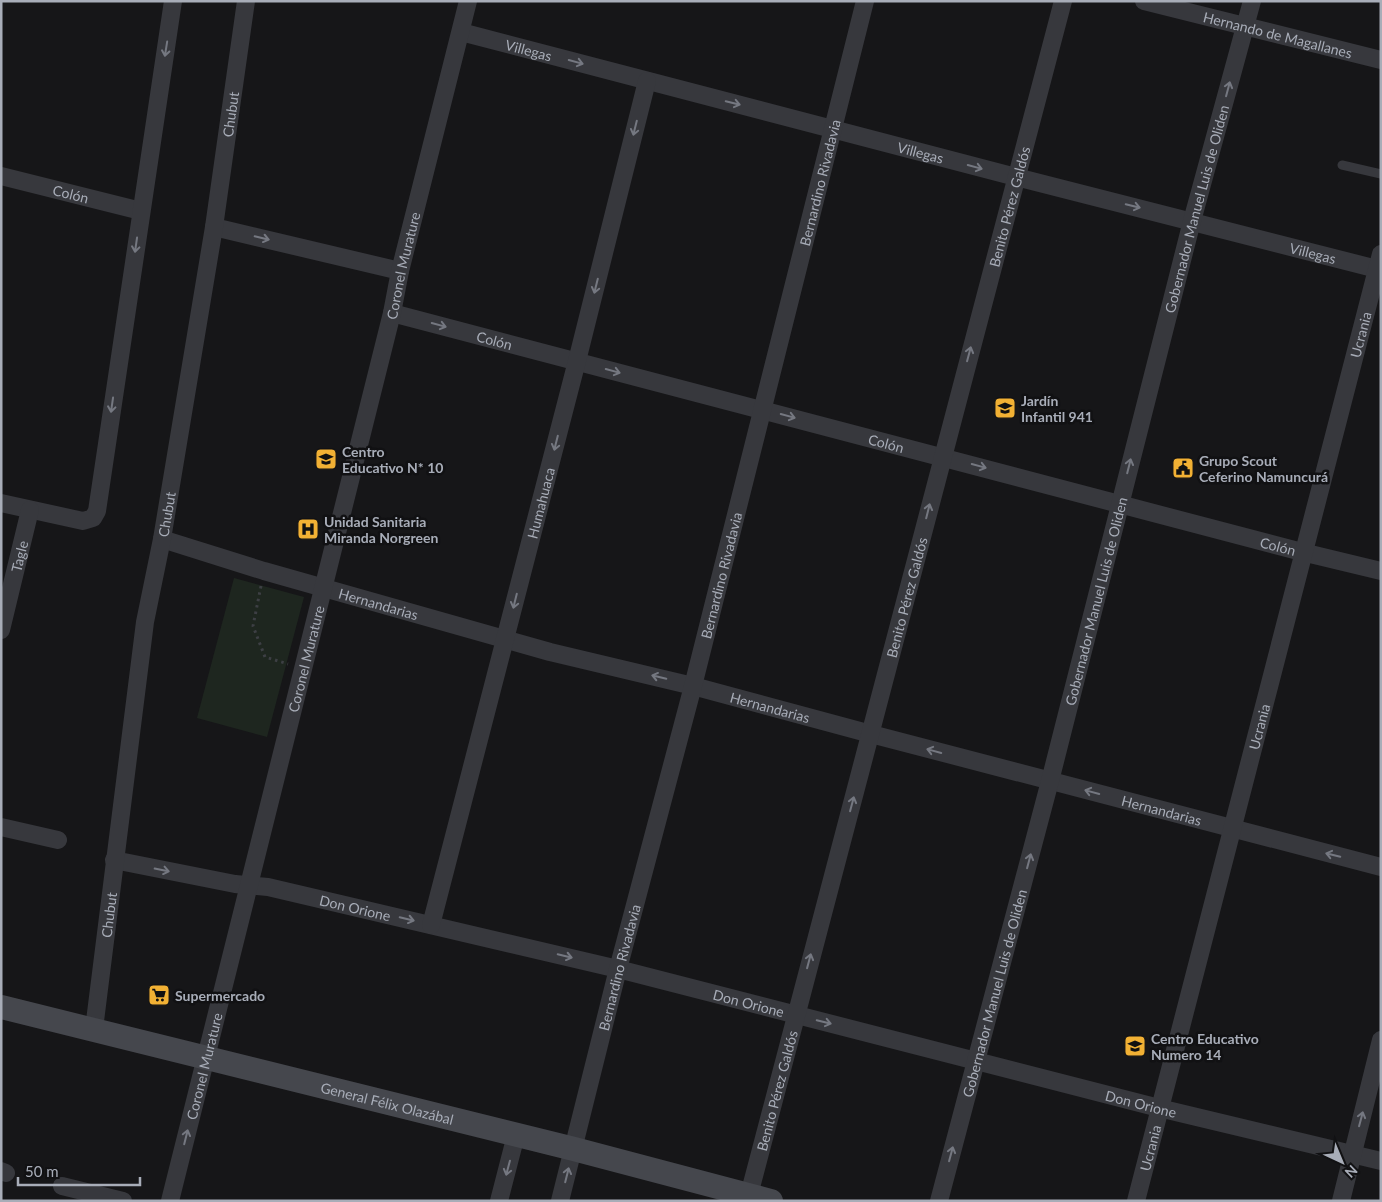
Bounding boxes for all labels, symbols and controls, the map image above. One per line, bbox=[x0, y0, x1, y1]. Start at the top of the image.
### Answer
street label: Hernando de Magallanes bbox=[1202, 8, 1354, 61]
street label: Villegas bbox=[504, 36, 554, 64]
one-way arrow bbox=[160, 41, 170, 57]
one-way arrow bbox=[567, 58, 583, 68]
one-way arrow bbox=[1224, 81, 1233, 97]
street label: Chubut bbox=[218, 91, 242, 138]
one-way arrow bbox=[725, 99, 741, 108]
street label: Gobernador Manuel Luis de Oliden bbox=[1161, 103, 1232, 315]
street label: Bernardino Rivadavia bbox=[795, 117, 843, 248]
one-way arrow bbox=[630, 120, 639, 136]
street label: Villegas bbox=[896, 138, 946, 166]
street label: Benito Pérez Galdós bbox=[985, 144, 1033, 269]
one-way arrow bbox=[967, 162, 983, 172]
street label: Colón bbox=[51, 181, 90, 206]
one-way arrow bbox=[1124, 202, 1140, 211]
street label: Coronel Murature bbox=[382, 210, 423, 321]
one-way arrow bbox=[253, 234, 269, 243]
one-way arrow bbox=[131, 236, 141, 252]
street label: Villegas bbox=[1288, 239, 1338, 267]
one-way arrow bbox=[590, 277, 600, 293]
street label: Ucrania bbox=[1346, 310, 1374, 359]
one-way arrow bbox=[431, 321, 447, 330]
street label: Colón bbox=[475, 327, 514, 353]
one-way arrow bbox=[965, 347, 974, 363]
one-way arrow bbox=[605, 367, 621, 376]
place label: Jardín Infantil 941 bbox=[1021, 392, 1093, 425]
school or university icon: Jardín Infantil 941 bbox=[993, 396, 1017, 420]
one-way arrow bbox=[107, 397, 117, 413]
one-way arrow bbox=[779, 412, 795, 422]
street label: Colón bbox=[867, 430, 906, 456]
one-way arrow bbox=[550, 435, 560, 451]
place label: Centro Educativo N* 10 bbox=[342, 443, 443, 476]
school or university icon: Centro Educativo N* 10 bbox=[314, 447, 338, 471]
place label: Grupo Scout Ceferino Namuncurá bbox=[1199, 452, 1328, 485]
public building icon: Grupo Scout Ceferino Namuncurá bbox=[1171, 456, 1195, 480]
one-way arrow bbox=[1125, 459, 1134, 475]
one-way arrow bbox=[970, 462, 986, 471]
street label: Humahuaca bbox=[523, 465, 558, 540]
street label: Chubut bbox=[154, 490, 178, 538]
street label: Gobernador Manuel Luis de Oliden bbox=[1061, 495, 1130, 707]
one-way arrow bbox=[924, 504, 933, 520]
street label: Bernardino Rivadavia bbox=[697, 510, 745, 640]
place label: Unidad Sanitaria Miranda Norgreen bbox=[324, 513, 438, 546]
hospital icon: Unidad Sanitaria Miranda Norgreen bbox=[296, 517, 320, 541]
street label: Colón bbox=[1258, 533, 1298, 559]
street label: Benito Pérez Galdós bbox=[882, 535, 930, 659]
street label: Tagle bbox=[7, 539, 31, 574]
street label: Hernandarias bbox=[337, 584, 420, 623]
one-way arrow bbox=[510, 592, 519, 608]
street label: Coronel Murature bbox=[284, 603, 327, 714]
one-way arrow bbox=[651, 672, 667, 681]
street label: Hernandarias bbox=[728, 688, 812, 726]
street label: Ucrania bbox=[1245, 702, 1273, 751]
one-way arrow bbox=[927, 745, 943, 755]
one-way arrow bbox=[1084, 786, 1100, 796]
street label: Hernandarias bbox=[1120, 791, 1204, 828]
one-way arrow bbox=[847, 797, 857, 813]
one-way arrow bbox=[1326, 850, 1342, 859]
one-way arrow bbox=[1025, 854, 1034, 870]
one-way arrow bbox=[153, 866, 169, 875]
street label: Gobernador Manuel Luis de Oliden bbox=[958, 887, 1030, 1099]
street label: Chubut bbox=[97, 891, 120, 939]
street label: Don Orione bbox=[318, 891, 392, 924]
street label: Bernardino Rivadavia bbox=[594, 902, 643, 1032]
one-way arrow bbox=[398, 915, 414, 924]
one-way arrow bbox=[556, 952, 572, 961]
one-way arrow bbox=[805, 953, 815, 969]
supermarket icon: Supermercado bbox=[147, 983, 171, 1007]
street label: Don Orione bbox=[711, 985, 786, 1020]
place label: Supermercado bbox=[175, 987, 265, 1004]
street label: Coronel Murature bbox=[182, 1011, 225, 1121]
one-way arrow bbox=[816, 1018, 832, 1027]
street label: Benito Pérez Galdós bbox=[752, 1028, 800, 1153]
place label: Centro Educativo Numero 14 bbox=[1151, 1030, 1259, 1063]
school or university icon: Centro Educativo Numero 14 bbox=[1123, 1034, 1147, 1058]
street label: General Félix Olazábal bbox=[319, 1078, 456, 1127]
street label: Don Orione bbox=[1104, 1086, 1178, 1120]
one-way arrow bbox=[1356, 1112, 1366, 1128]
street label: Ucrania bbox=[1136, 1123, 1164, 1173]
one-way arrow bbox=[182, 1129, 192, 1145]
north arrow bbox=[1317, 1137, 1367, 1187]
one-way arrow bbox=[947, 1146, 956, 1162]
scale bar bbox=[18, 1154, 140, 1186]
one-way arrow bbox=[502, 1160, 512, 1176]
text: 50 m bbox=[25, 1162, 59, 1180]
text: N bbox=[1342, 1162, 1361, 1182]
one-way arrow bbox=[563, 1167, 572, 1183]

